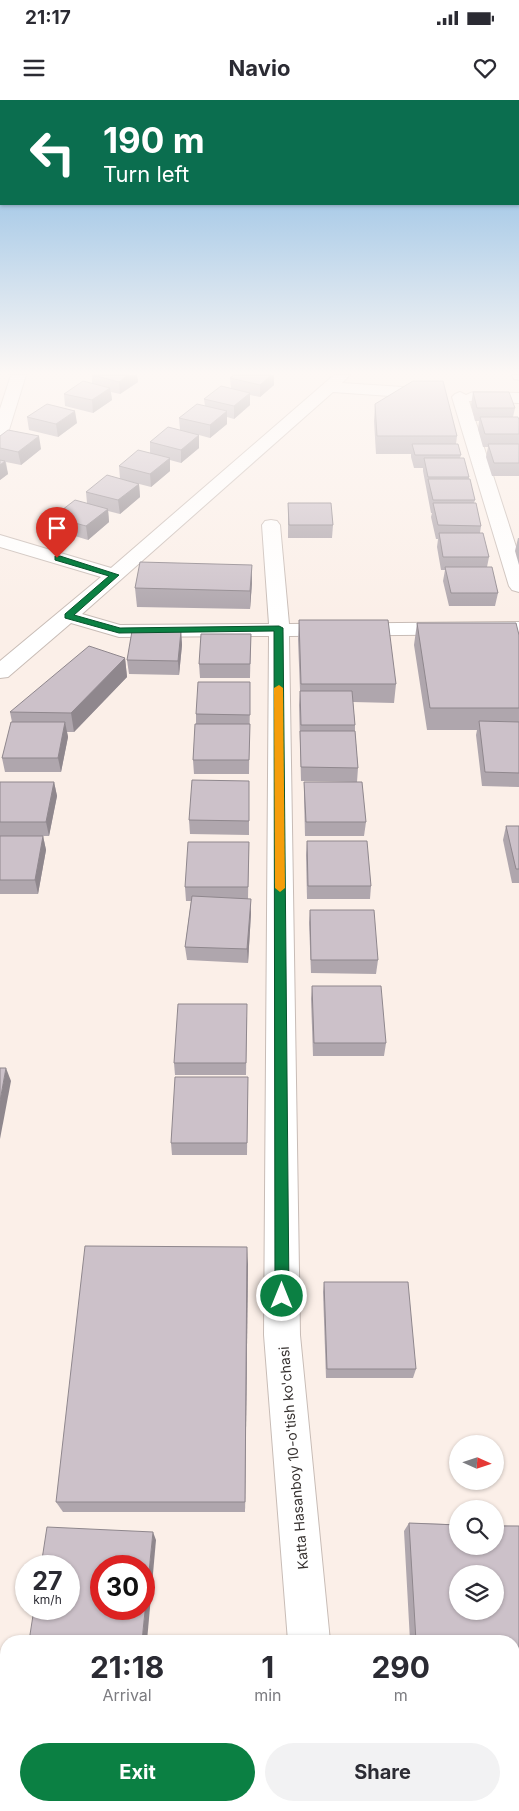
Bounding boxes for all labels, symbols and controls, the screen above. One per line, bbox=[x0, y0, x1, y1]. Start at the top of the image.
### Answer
text: 21:17 bbox=[25, 6, 71, 29]
icon: menu bbox=[20, 54, 48, 82]
icon: heart bbox=[471, 54, 499, 82]
text: Navio bbox=[229, 55, 290, 81]
text: 190 m bbox=[103, 119, 205, 161]
icon: left bbox=[20, 120, 85, 185]
text: Turn left bbox=[103, 161, 189, 187]
pin bbox=[36, 507, 78, 558]
icon: arrive bbox=[43, 514, 71, 542]
position arrow bbox=[255, 1269, 307, 1321]
street label: Katta Hasanboy 10-o'tish ko'chasi bbox=[275, 1346, 311, 1570]
north arrow bbox=[449, 1435, 504, 1490]
map controls bbox=[449, 1435, 504, 1620]
button: search bbox=[449, 1500, 504, 1555]
speed limit sign: 30 bbox=[90, 1555, 155, 1620]
button: layers bbox=[449, 1565, 504, 1620]
text: 27 bbox=[32, 1566, 63, 1596]
text: km/h bbox=[33, 1592, 62, 1607]
text: 21:18 bbox=[90, 1649, 164, 1685]
text: 1 bbox=[261, 1649, 274, 1685]
text: 290 bbox=[371, 1649, 430, 1685]
text: Arrival bbox=[102, 1685, 152, 1705]
text: min bbox=[254, 1685, 282, 1705]
text: m bbox=[394, 1685, 408, 1705]
button: Exit bbox=[20, 1743, 255, 1801]
button: Share bbox=[265, 1743, 500, 1801]

